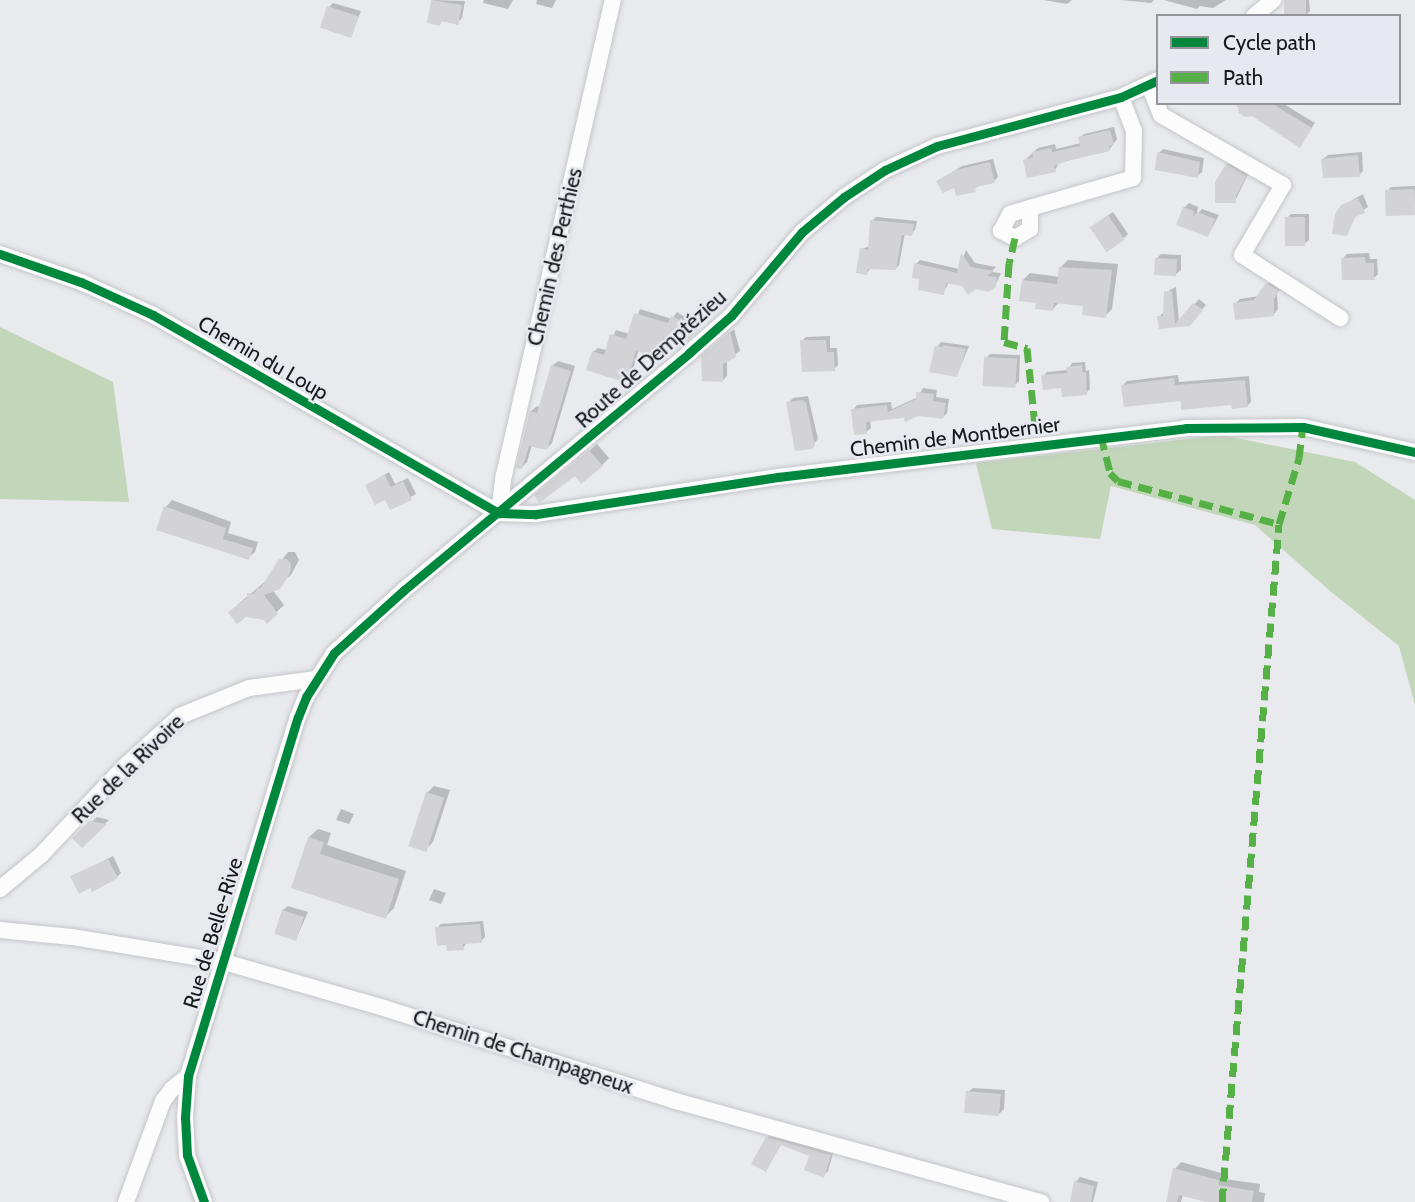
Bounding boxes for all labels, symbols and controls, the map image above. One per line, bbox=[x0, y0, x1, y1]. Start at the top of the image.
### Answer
legend bbox=[1156, 14, 1401, 105]
text: Cycle path bbox=[1223, 30, 1316, 55]
text: Path bbox=[1223, 65, 1263, 90]
street label: Chemin des Perthies bbox=[522, 166, 588, 348]
street label: Route de Demptézieu bbox=[570, 285, 732, 433]
street label: Chemin du Loup bbox=[193, 311, 333, 405]
street label: Chemin de Montbernier bbox=[849, 412, 1061, 462]
street label: Rue de la Rivoire bbox=[67, 709, 189, 829]
street label: Rue de Belle-Rive bbox=[178, 854, 248, 1012]
street label: Chemin de Champagneux bbox=[410, 1004, 636, 1100]

